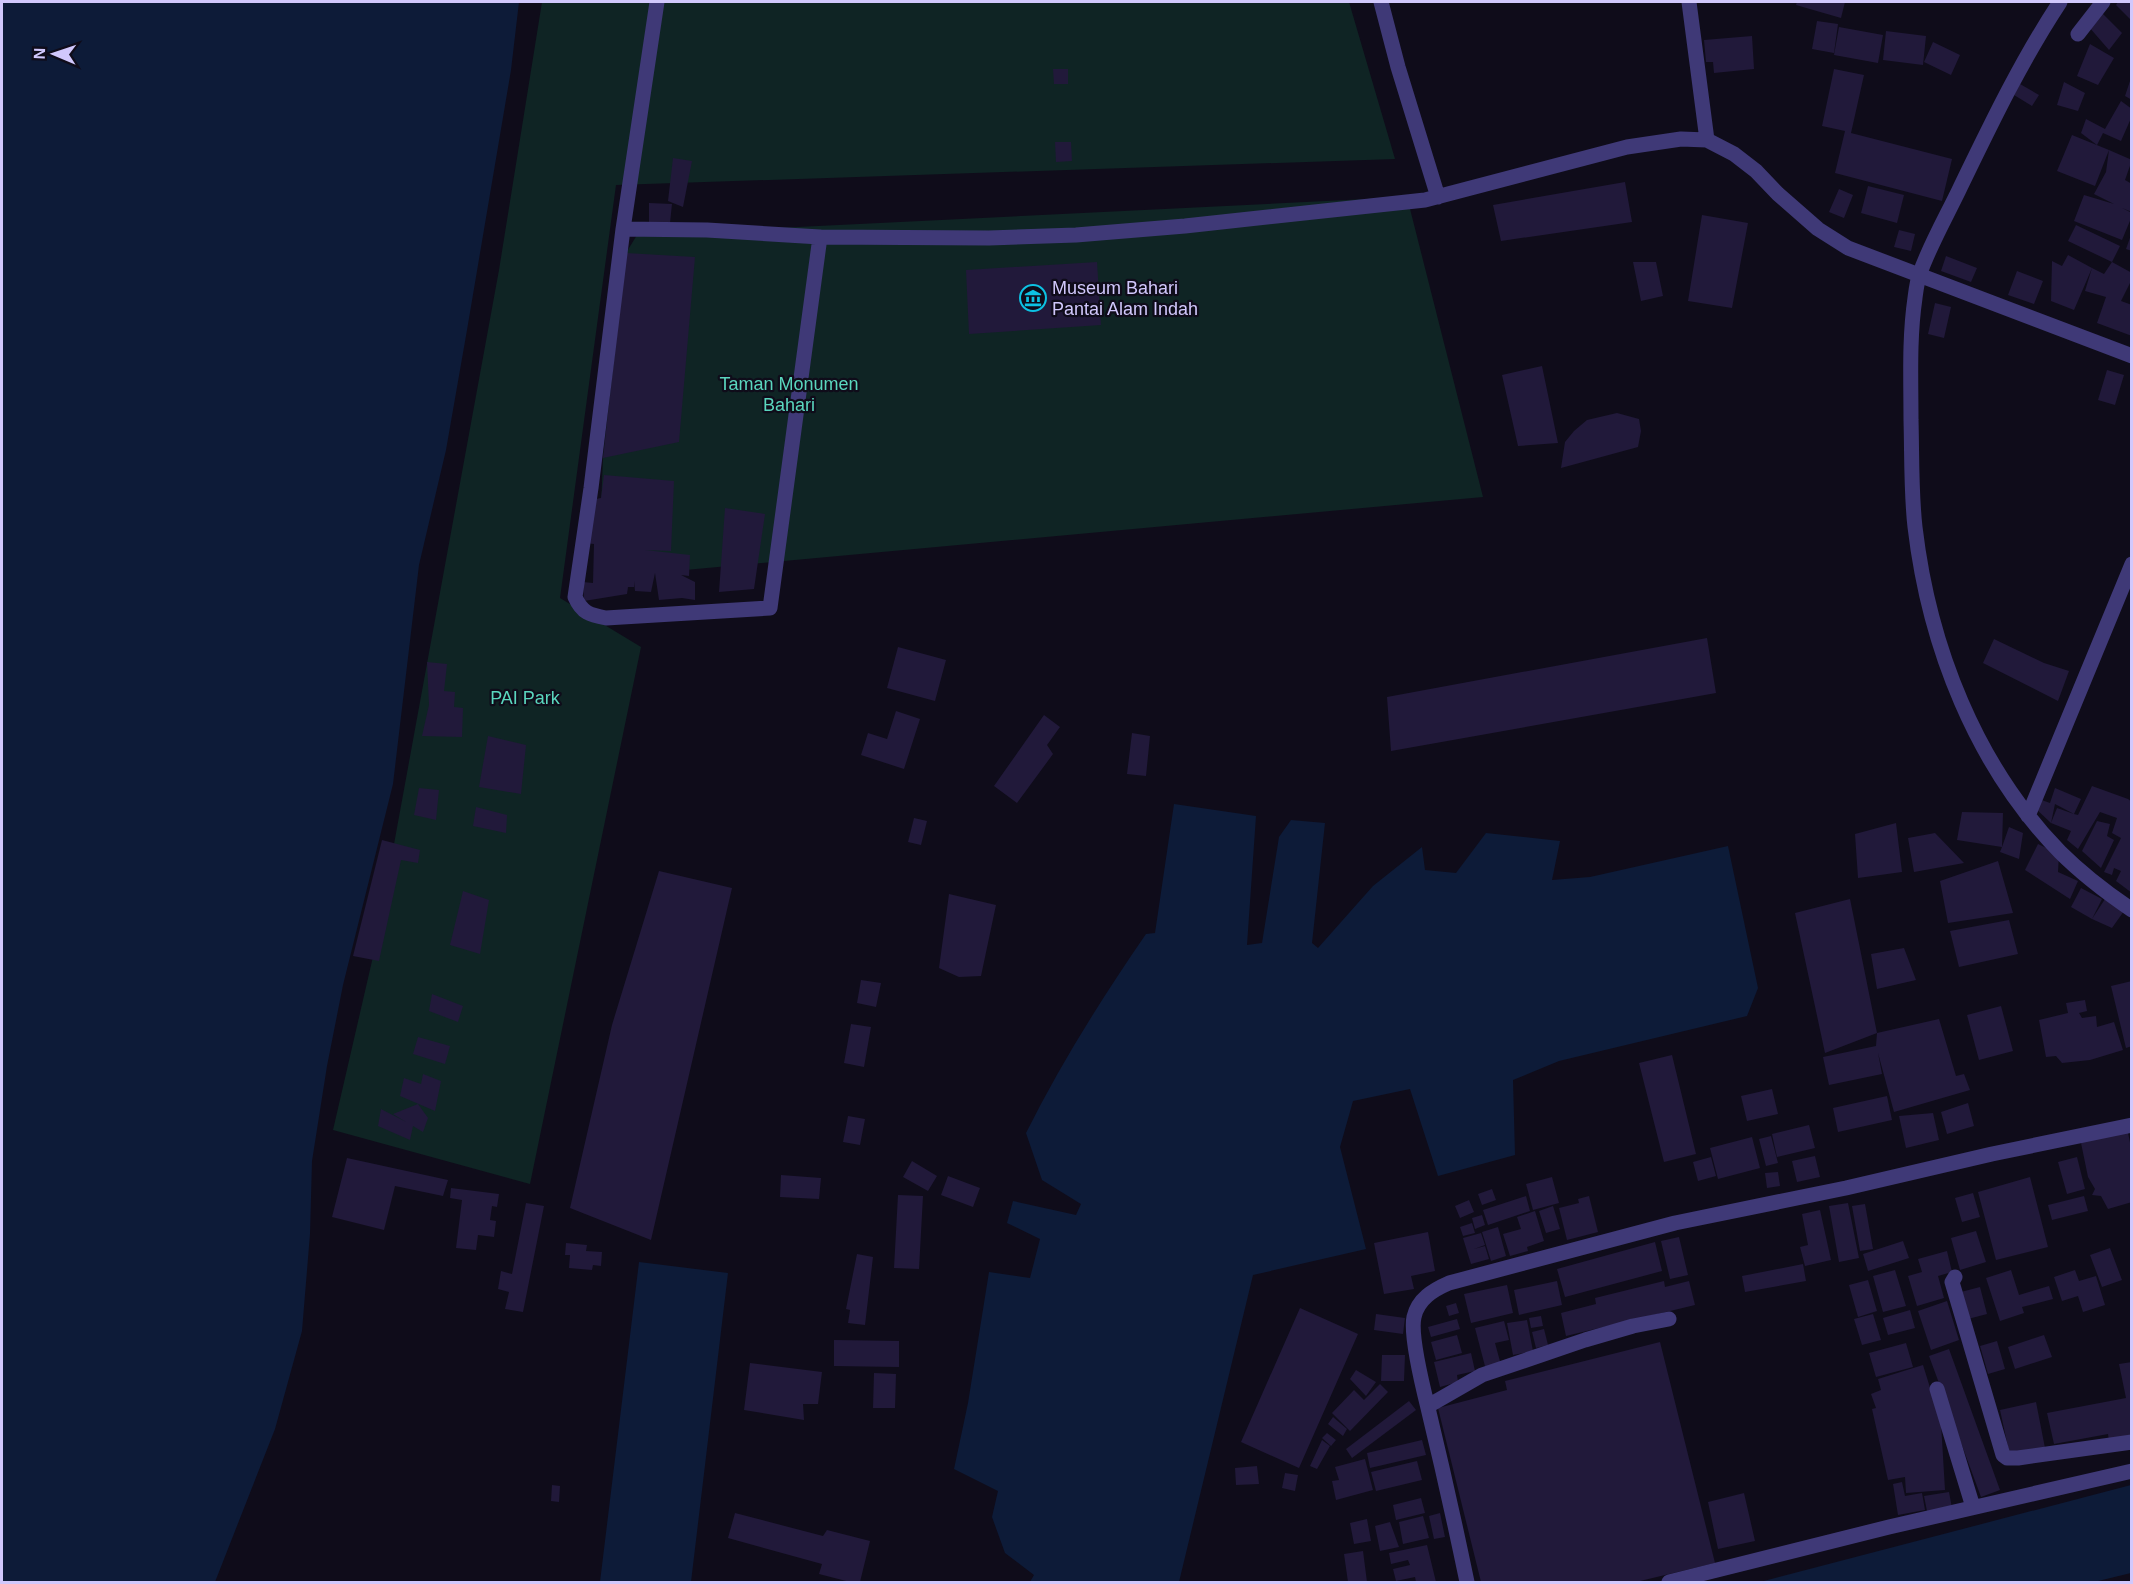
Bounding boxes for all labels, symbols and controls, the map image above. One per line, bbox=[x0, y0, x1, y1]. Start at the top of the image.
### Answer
north arrow bbox=[24, 24, 84, 84]
text: N bbox=[31, 47, 48, 60]
place label: Museum Bahari Pantai Alam Indah bbox=[1052, 278, 1198, 319]
museum icon: Museum Bahari Pantai Alam Indah bbox=[1018, 283, 1048, 313]
park label: Taman Monumen Bahari bbox=[719, 374, 859, 415]
park label: PAI Park bbox=[490, 688, 561, 708]

